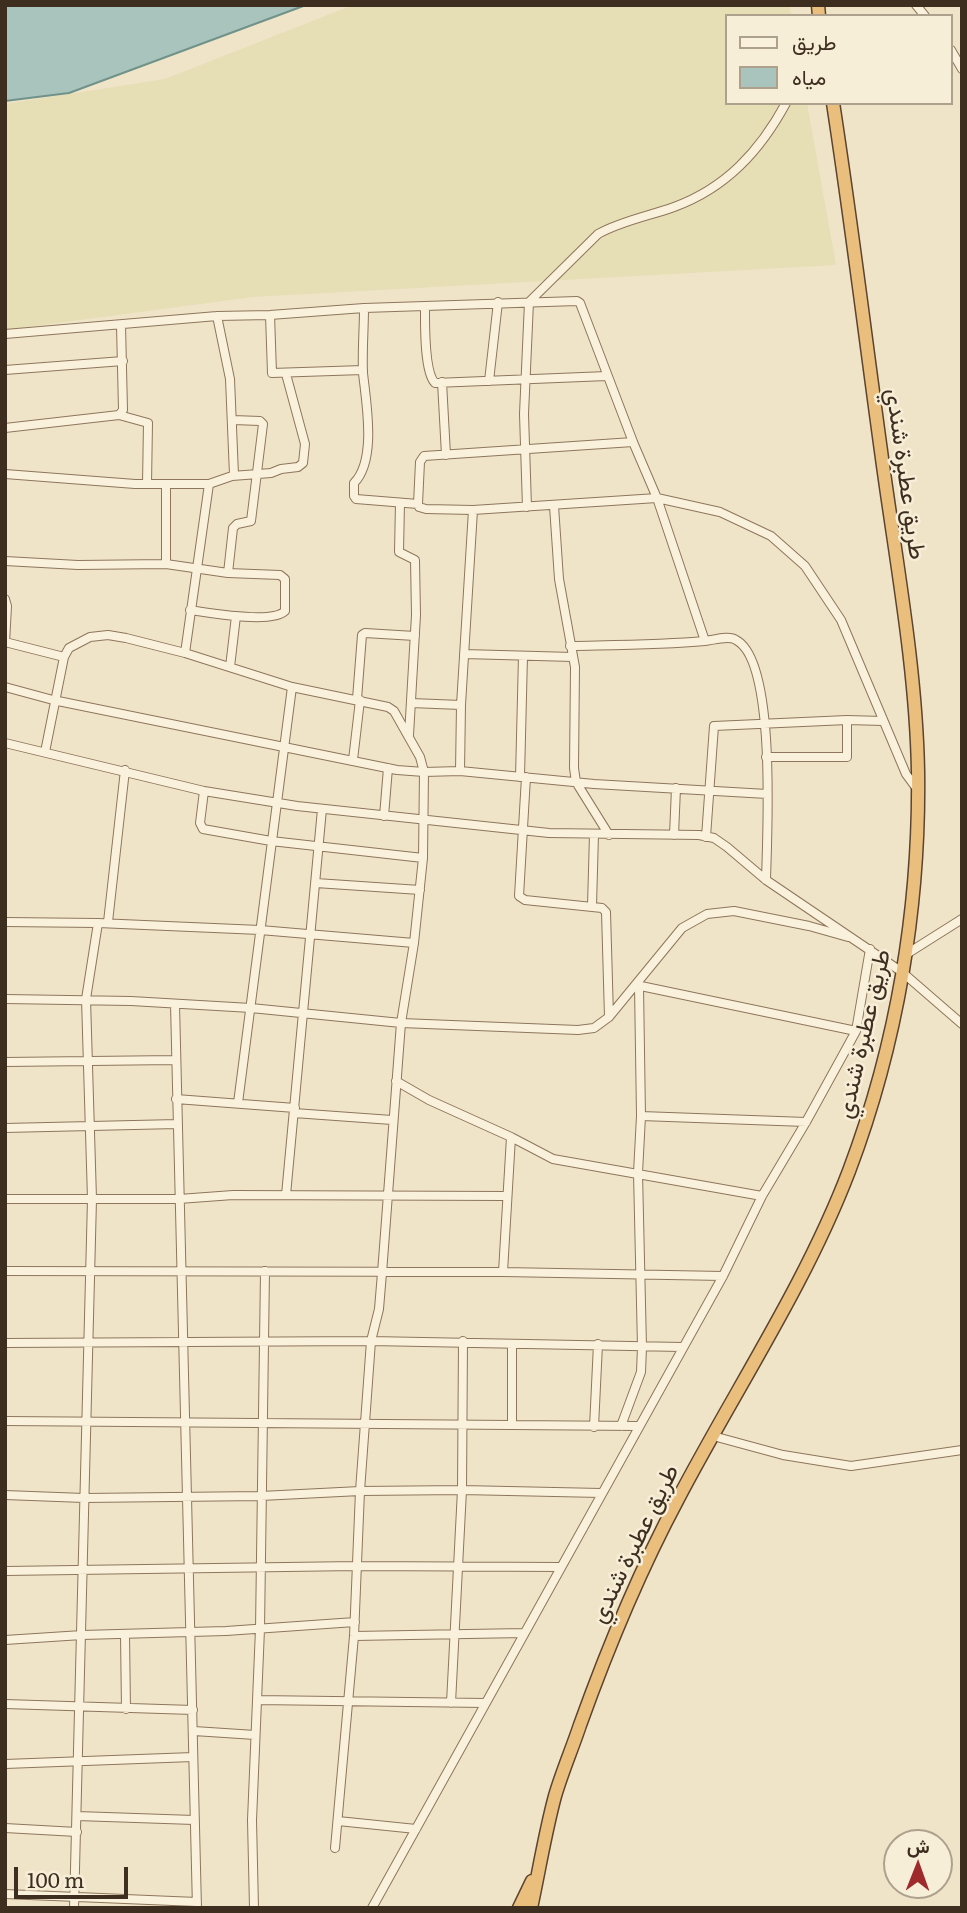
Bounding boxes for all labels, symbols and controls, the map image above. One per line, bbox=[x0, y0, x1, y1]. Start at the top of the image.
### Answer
legend bbox=[726, 14, 953, 105]
text: طريق bbox=[792, 25, 837, 56]
text: مياه bbox=[792, 60, 826, 91]
street label: طريق عطبرة شندي bbox=[879, 386, 931, 562]
street label: طريق عطبرة شندي bbox=[831, 947, 897, 1121]
street label: طريق عطبرة شندي bbox=[584, 1460, 686, 1628]
north arrow bbox=[883, 1829, 953, 1899]
text: ش bbox=[907, 1831, 930, 1859]
scale bar bbox=[18, 1854, 131, 1898]
text: 100 m bbox=[27, 1863, 84, 1894]

